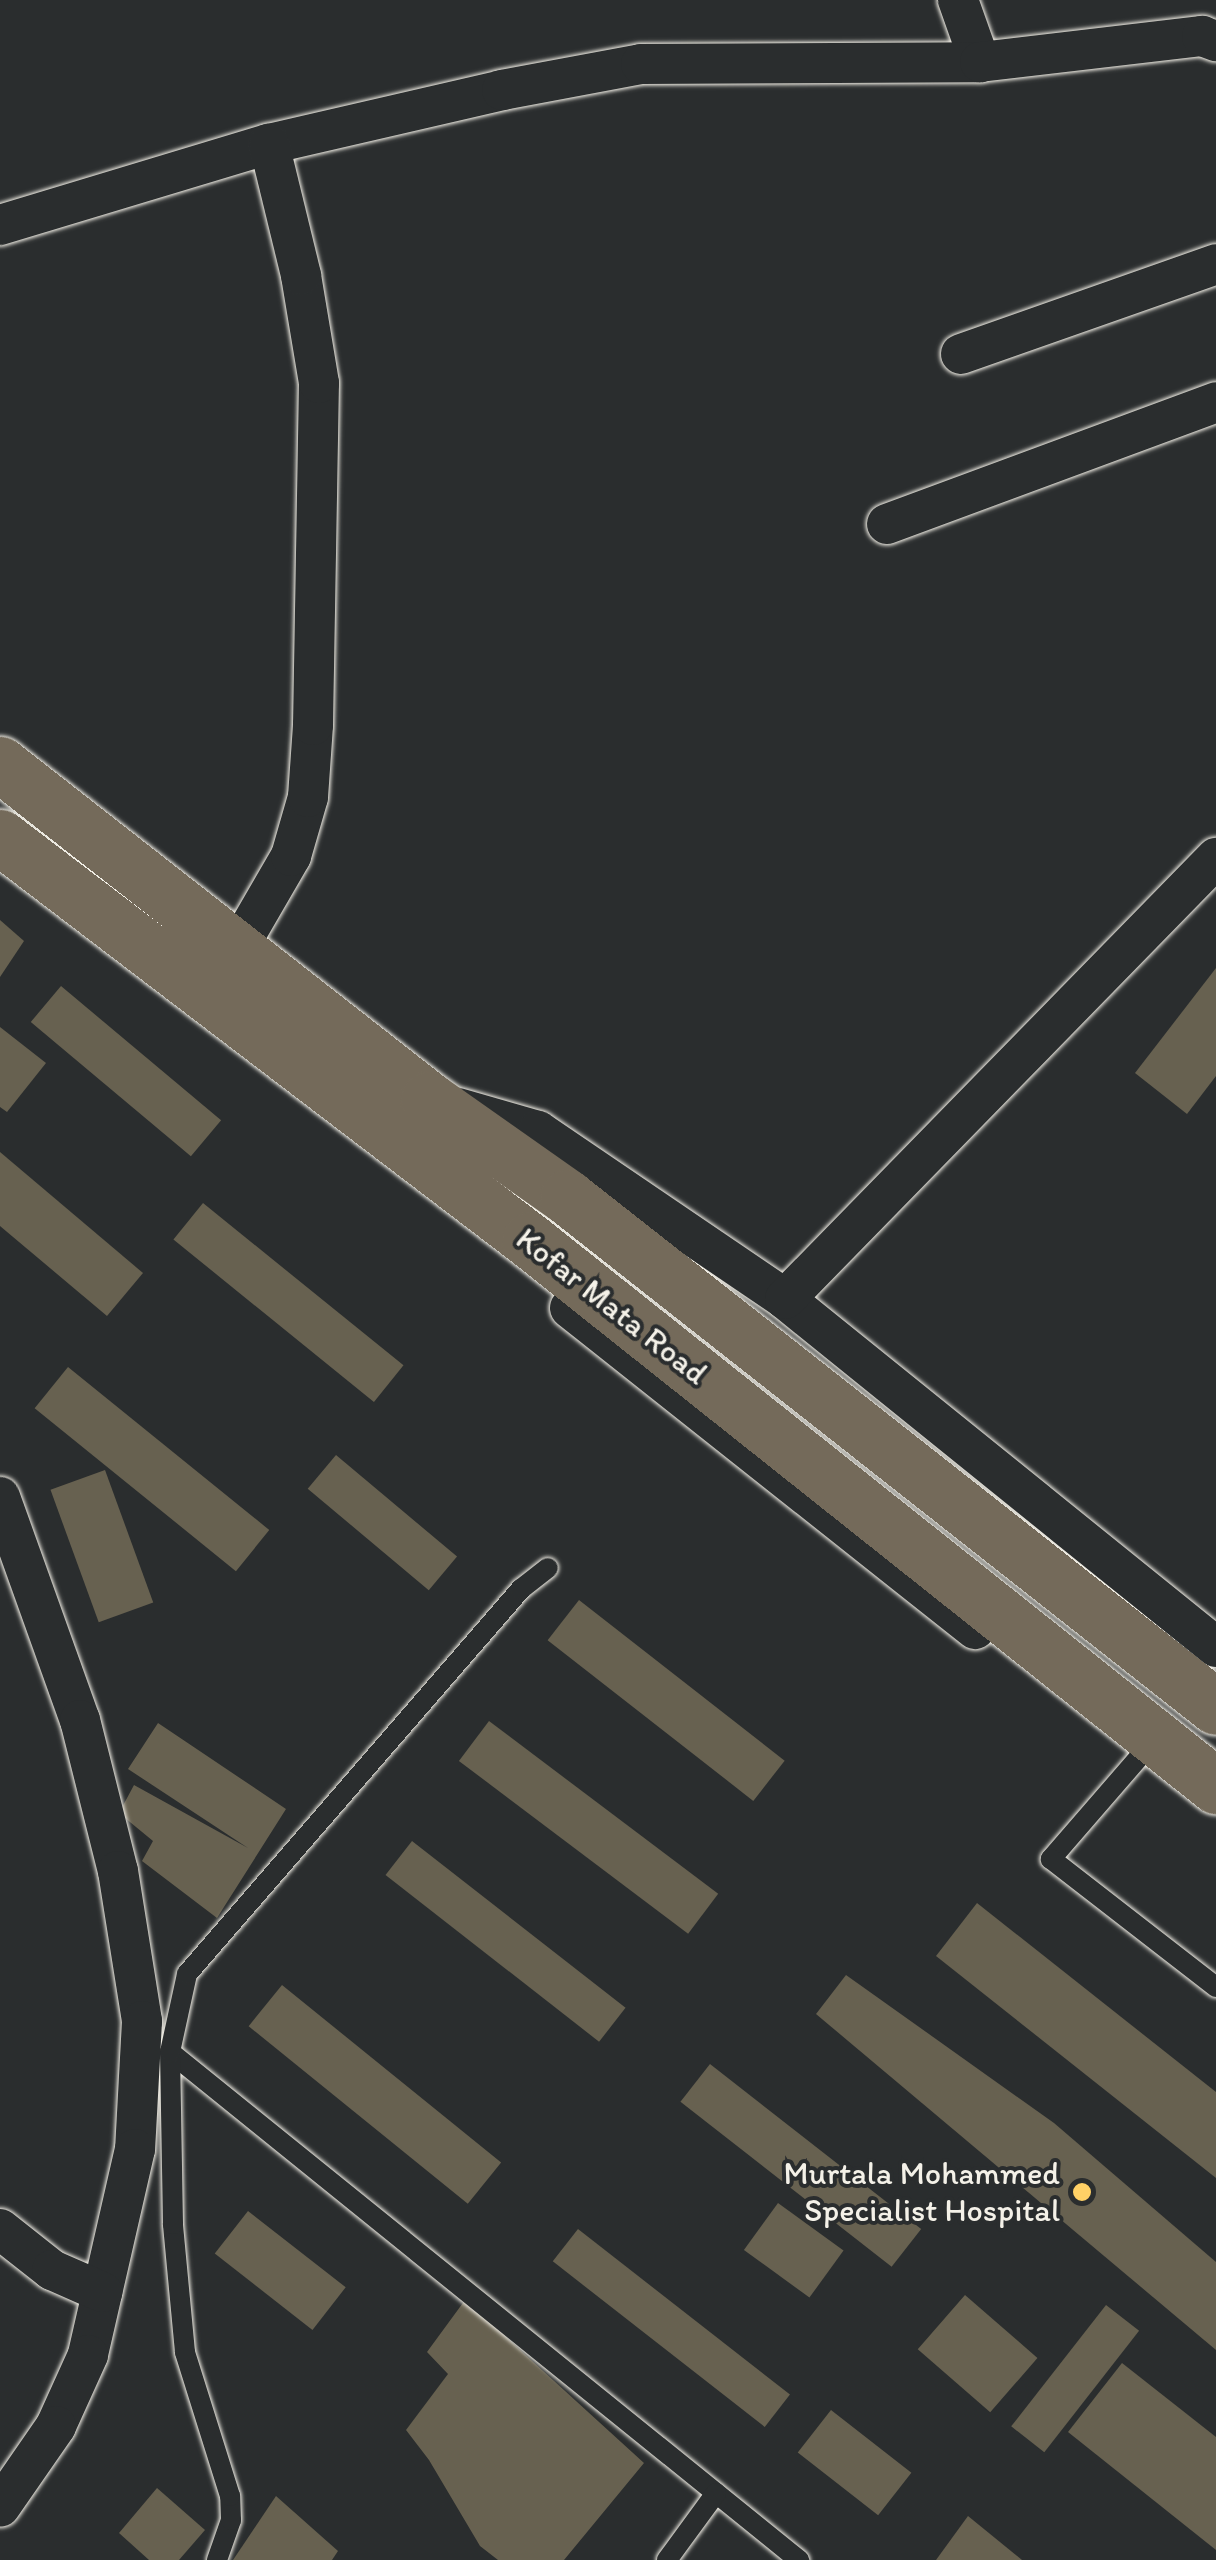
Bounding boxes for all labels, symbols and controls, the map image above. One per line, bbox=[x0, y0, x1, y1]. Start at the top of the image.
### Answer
street label: Kofar Mata Road bbox=[510, 1220, 714, 1392]
place label: Murtala Mohammed Specialist Hospital bbox=[784, 2155, 1060, 2230]
marker: Murtala Mohammed Specialist Hospital bbox=[1069, 2179, 1095, 2205]

